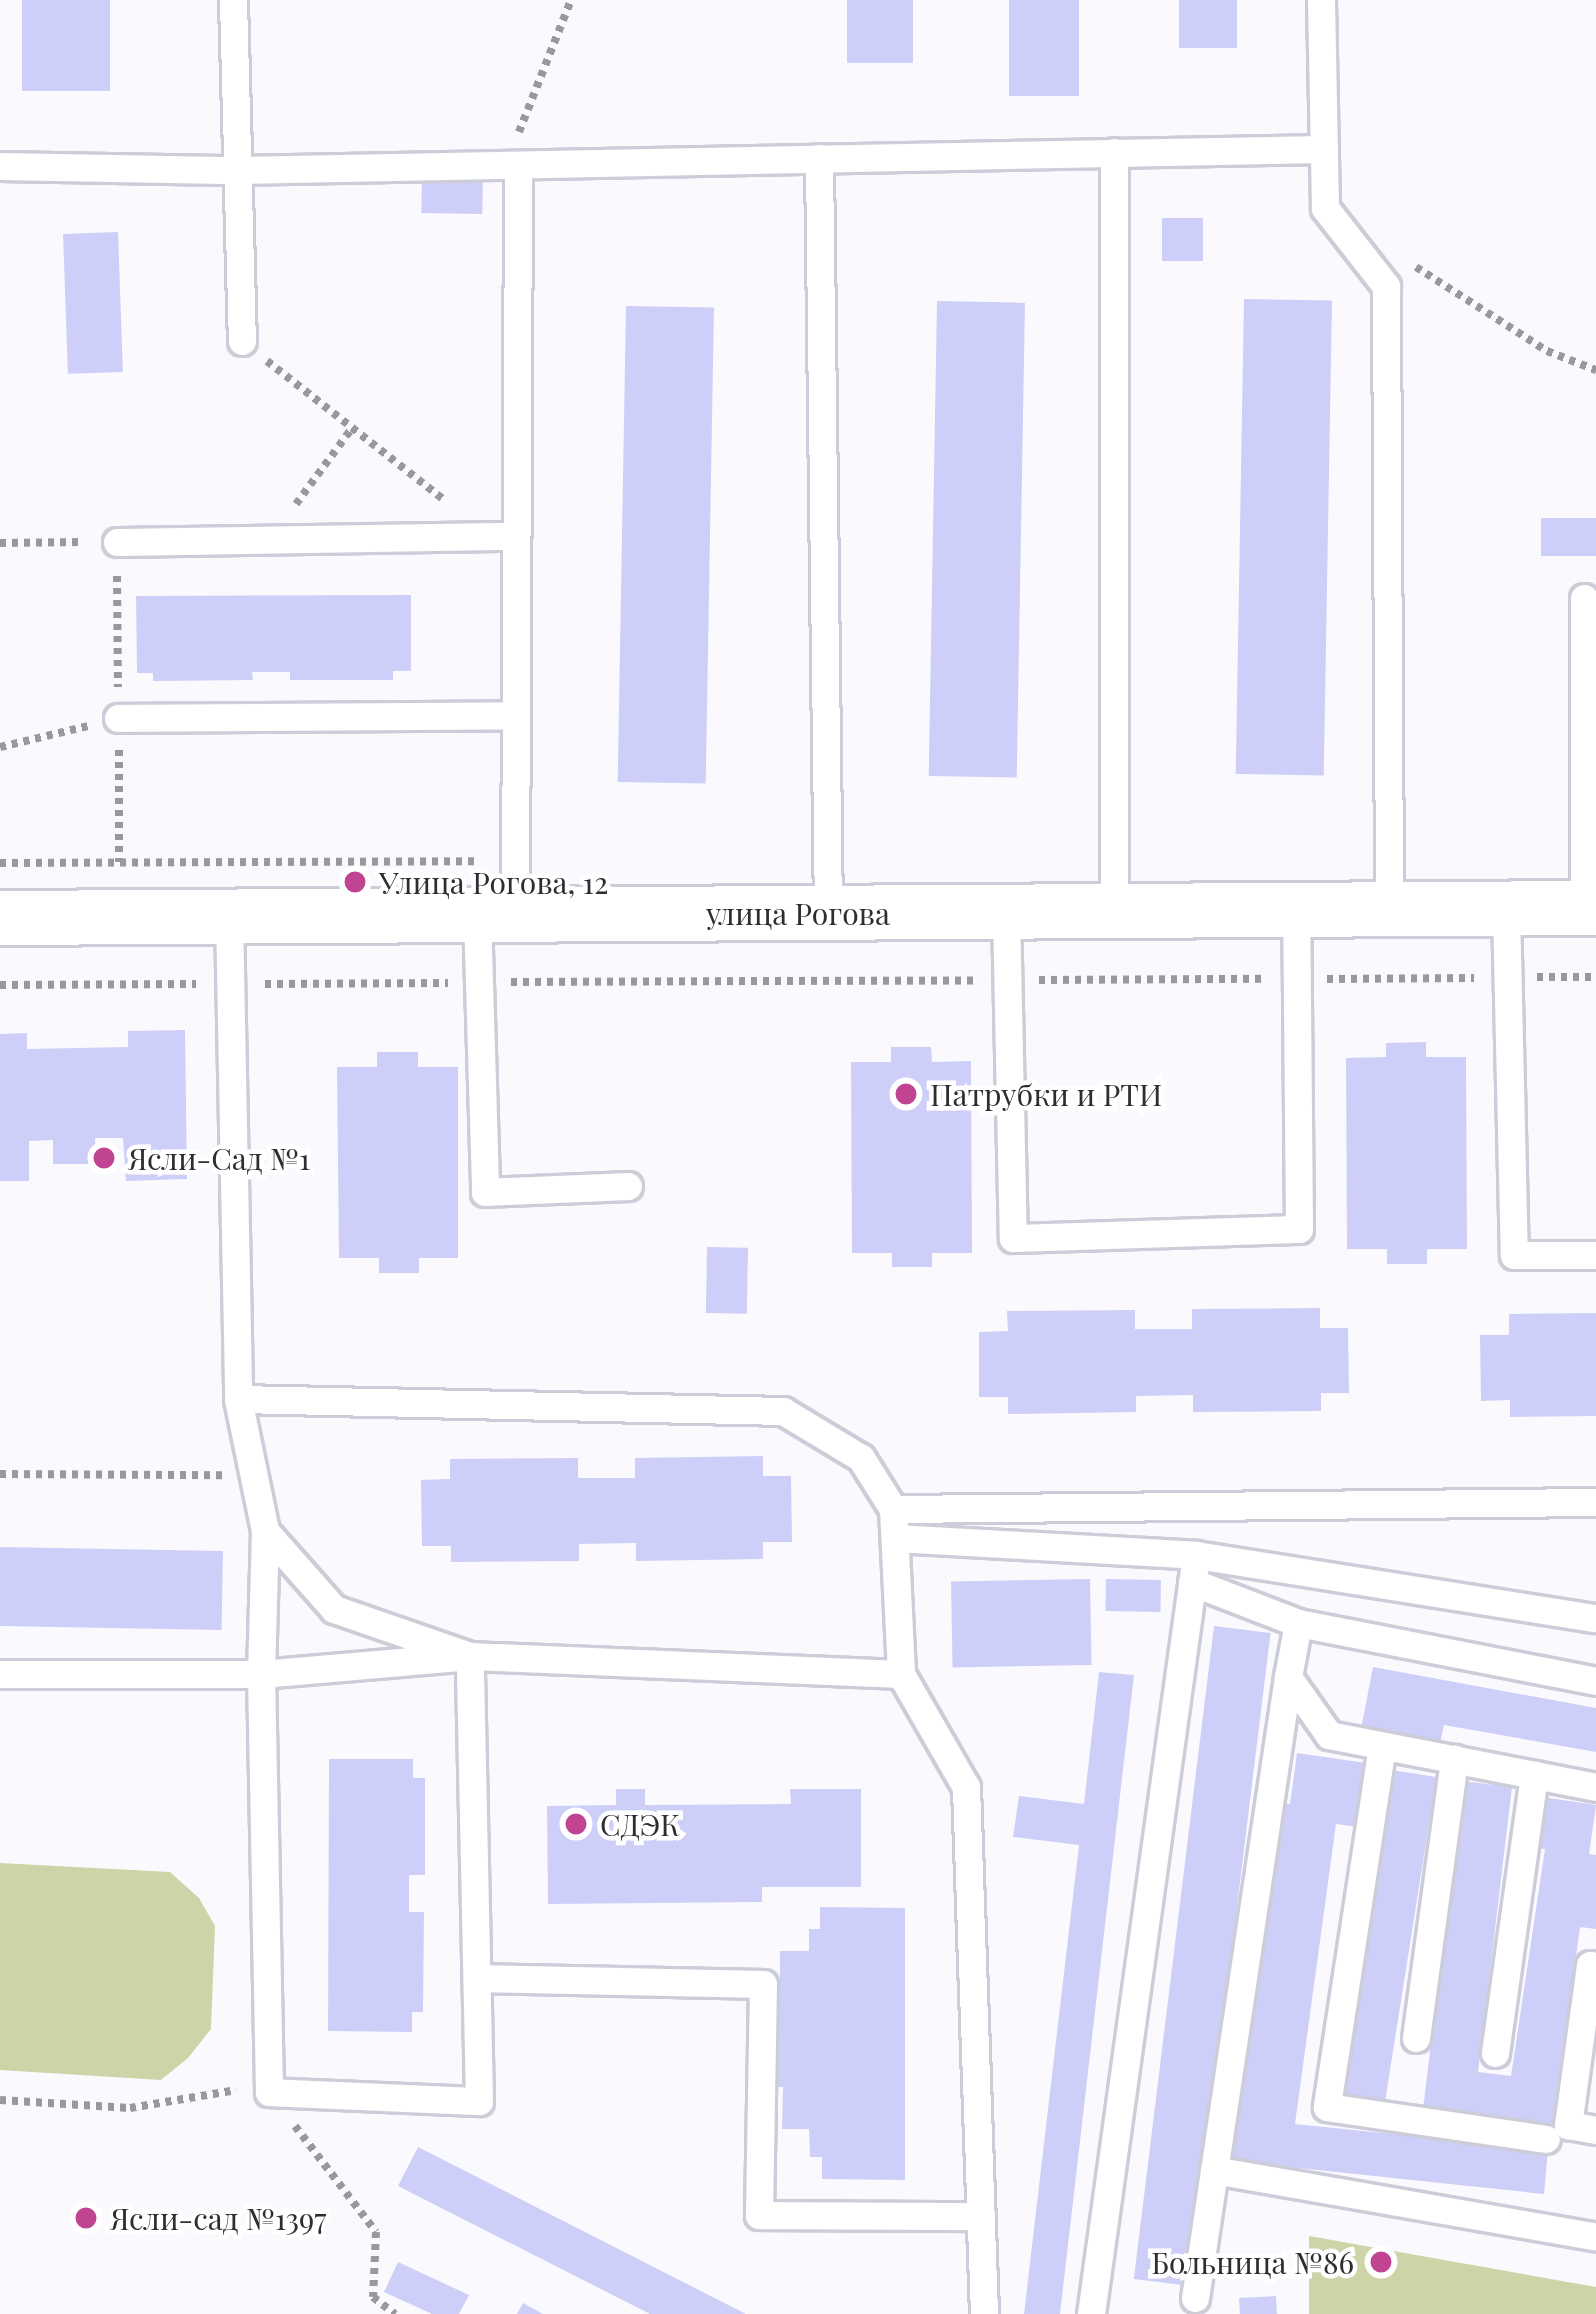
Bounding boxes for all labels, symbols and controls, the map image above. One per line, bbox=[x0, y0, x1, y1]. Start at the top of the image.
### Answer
place label: Улица Рогова, 12 bbox=[379, 864, 608, 900]
marker: Улица Рогова, 12 bbox=[342, 869, 368, 895]
street label: улица Рогова bbox=[706, 895, 890, 931]
place label: Патрубки и РТИ bbox=[930, 1076, 1162, 1112]
marker: Патрубки и РТИ bbox=[893, 1081, 919, 1107]
place label: Ясли-Сад №1 bbox=[128, 1140, 310, 1176]
marker: Ясли-Сад №1 bbox=[91, 1145, 117, 1171]
place label: СДЭК bbox=[600, 1806, 680, 1842]
marker: СДЭК bbox=[563, 1811, 589, 1837]
place label: Ясли-сад №1397 bbox=[110, 2200, 326, 2236]
marker: Ясли-сад №1397 bbox=[73, 2205, 99, 2231]
place label: Больница №86 bbox=[1151, 2244, 1354, 2280]
marker: Больница №86 bbox=[1365, 2246, 1397, 2278]

